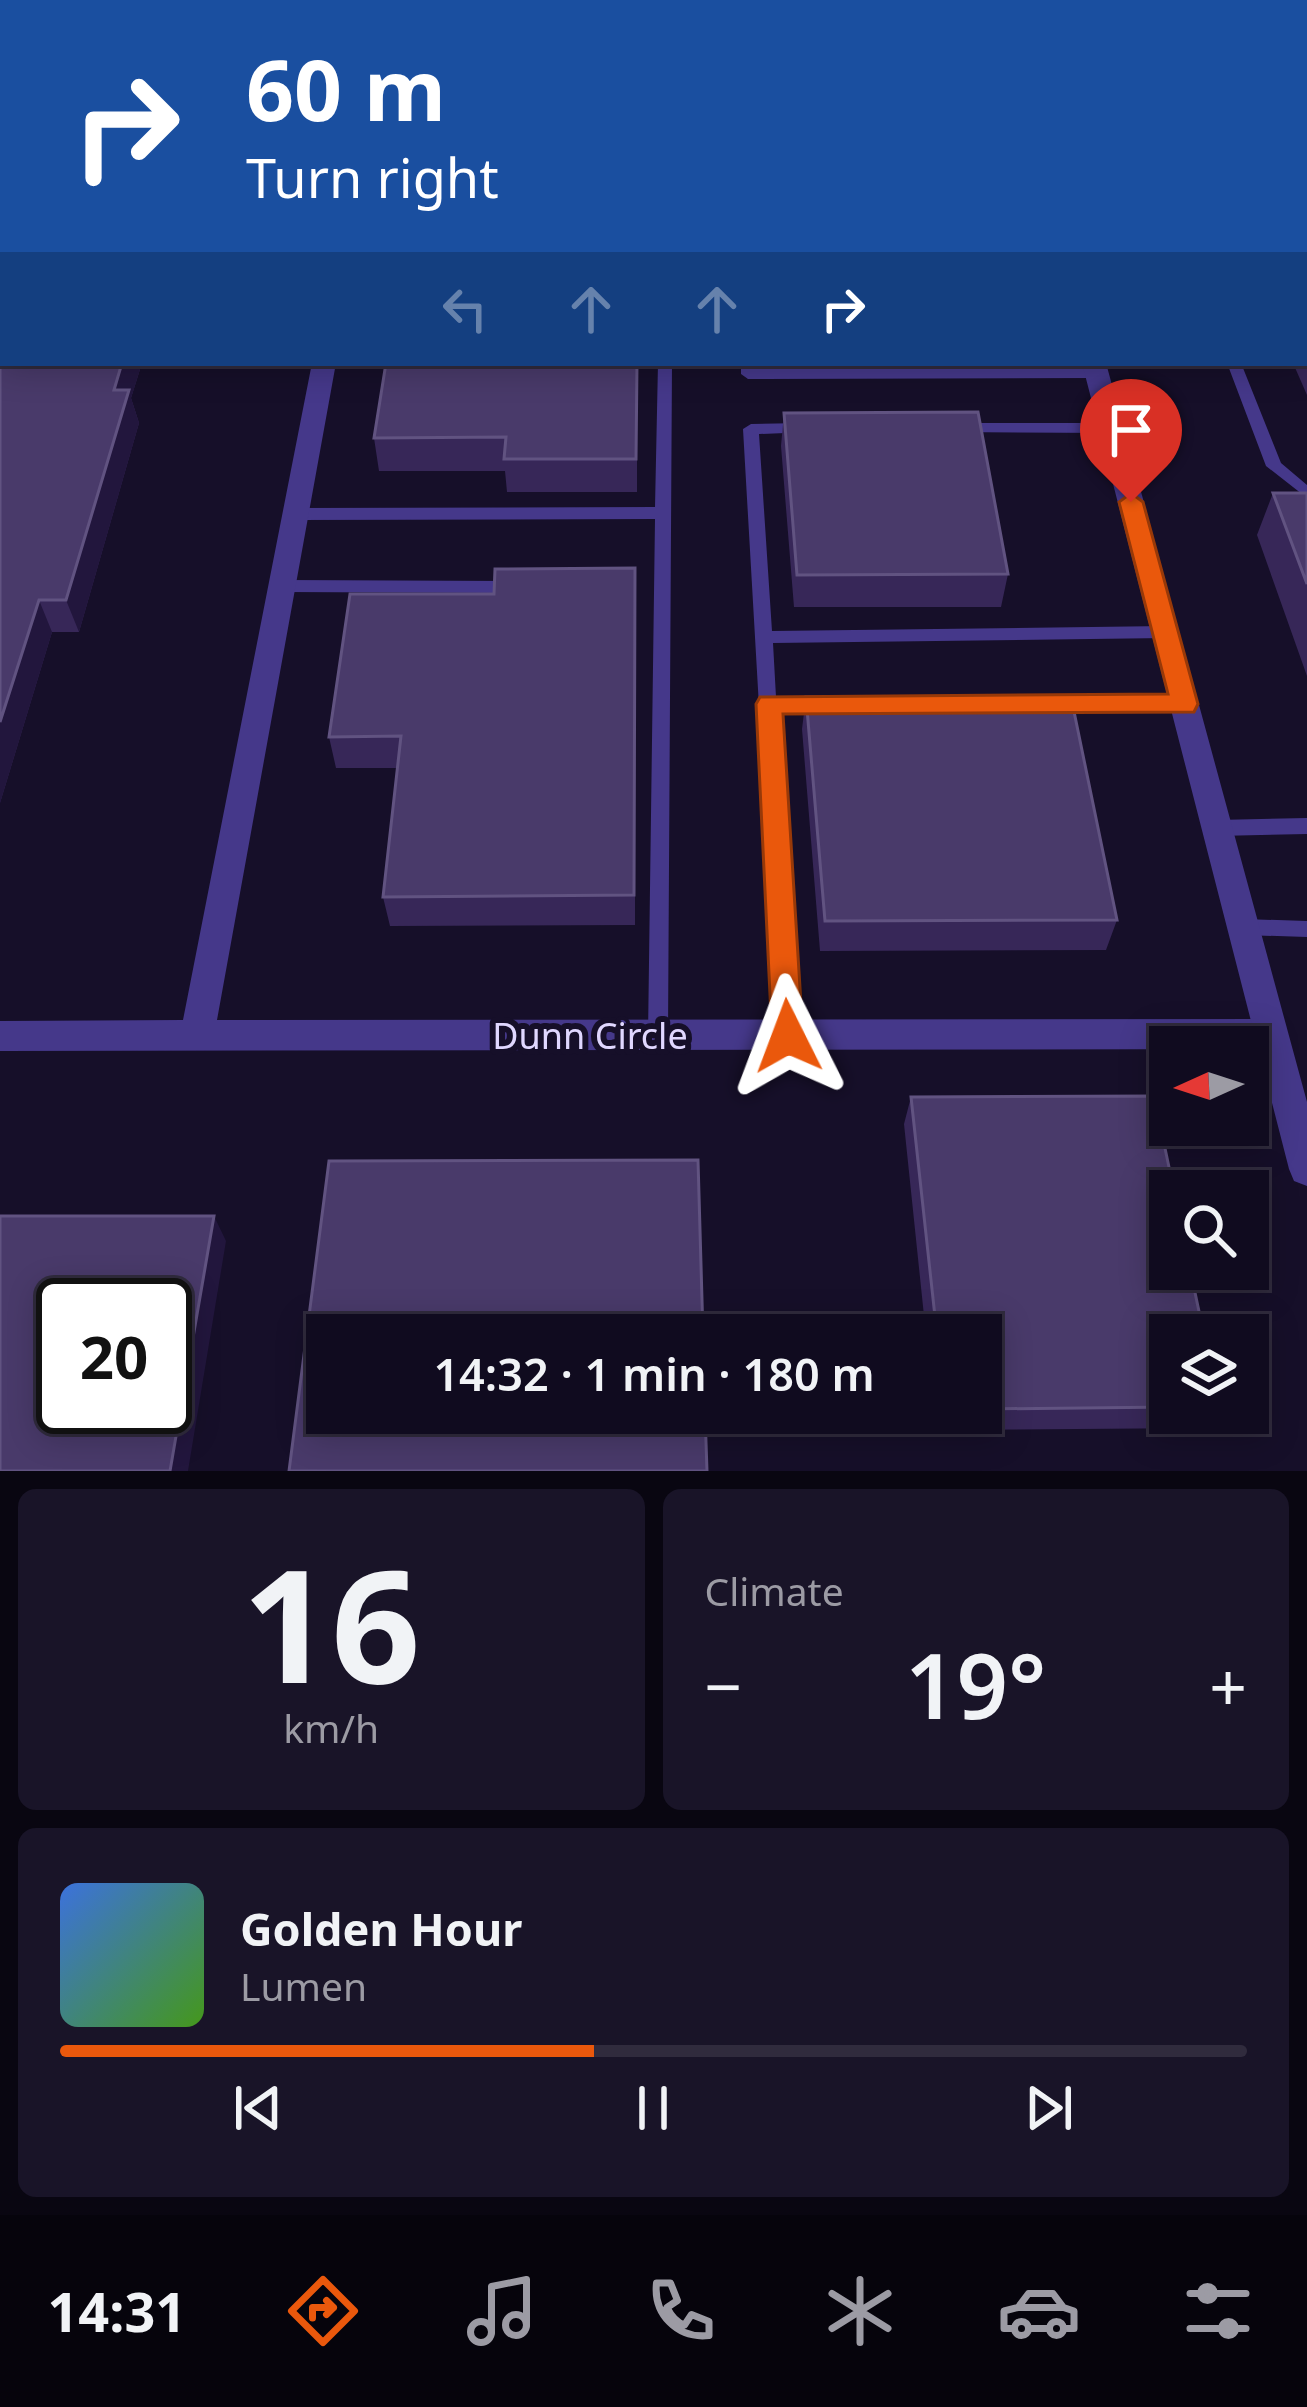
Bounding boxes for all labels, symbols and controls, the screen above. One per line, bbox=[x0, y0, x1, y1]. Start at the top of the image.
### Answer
text: 60 m bbox=[246, 31, 446, 146]
icon: right bbox=[48, 48, 204, 204]
text: Turn right bbox=[246, 140, 499, 214]
icon: left bbox=[432, 276, 498, 342]
icon: ahead bbox=[558, 276, 624, 342]
icon: ahead bbox=[684, 276, 750, 342]
icon: right bbox=[810, 276, 876, 342]
pin bbox=[1080, 379, 1182, 502]
icon: arrive bbox=[1098, 397, 1164, 463]
position arrow bbox=[725, 973, 851, 1099]
street label: Dunn Circle bbox=[492, 1011, 688, 1060]
north arrow bbox=[1149, 1026, 1269, 1146]
map controls bbox=[1149, 1026, 1269, 1434]
button: search bbox=[1149, 1170, 1269, 1290]
speed limit sign: 20 bbox=[36, 1278, 192, 1434]
button: layers bbox=[1149, 1314, 1269, 1434]
text: 14:32 · 1 min · 180 m bbox=[433, 1343, 875, 1404]
text: 16 bbox=[242, 1516, 420, 1729]
text: Climate bbox=[705, 1564, 844, 1617]
text: 19° bbox=[905, 1623, 1046, 1745]
text: − bbox=[705, 1640, 742, 1730]
text: + bbox=[1209, 1640, 1247, 1730]
text: km/h bbox=[283, 1701, 379, 1754]
text: Golden Hour bbox=[240, 1898, 522, 1959]
text: Lumen bbox=[240, 1959, 367, 2012]
icon: previous bbox=[225, 2075, 291, 2141]
icon: pause bbox=[620, 2075, 686, 2141]
icon: next bbox=[1016, 2075, 1082, 2141]
icon: directions bbox=[281, 2269, 365, 2353]
icon: music bbox=[460, 2269, 544, 2353]
icon: phone bbox=[639, 2269, 723, 2353]
icon: climate bbox=[818, 2269, 902, 2353]
icon: car bbox=[997, 2269, 1081, 2353]
icon: filters bbox=[1176, 2269, 1260, 2353]
text: 14:31 bbox=[47, 2274, 186, 2348]

